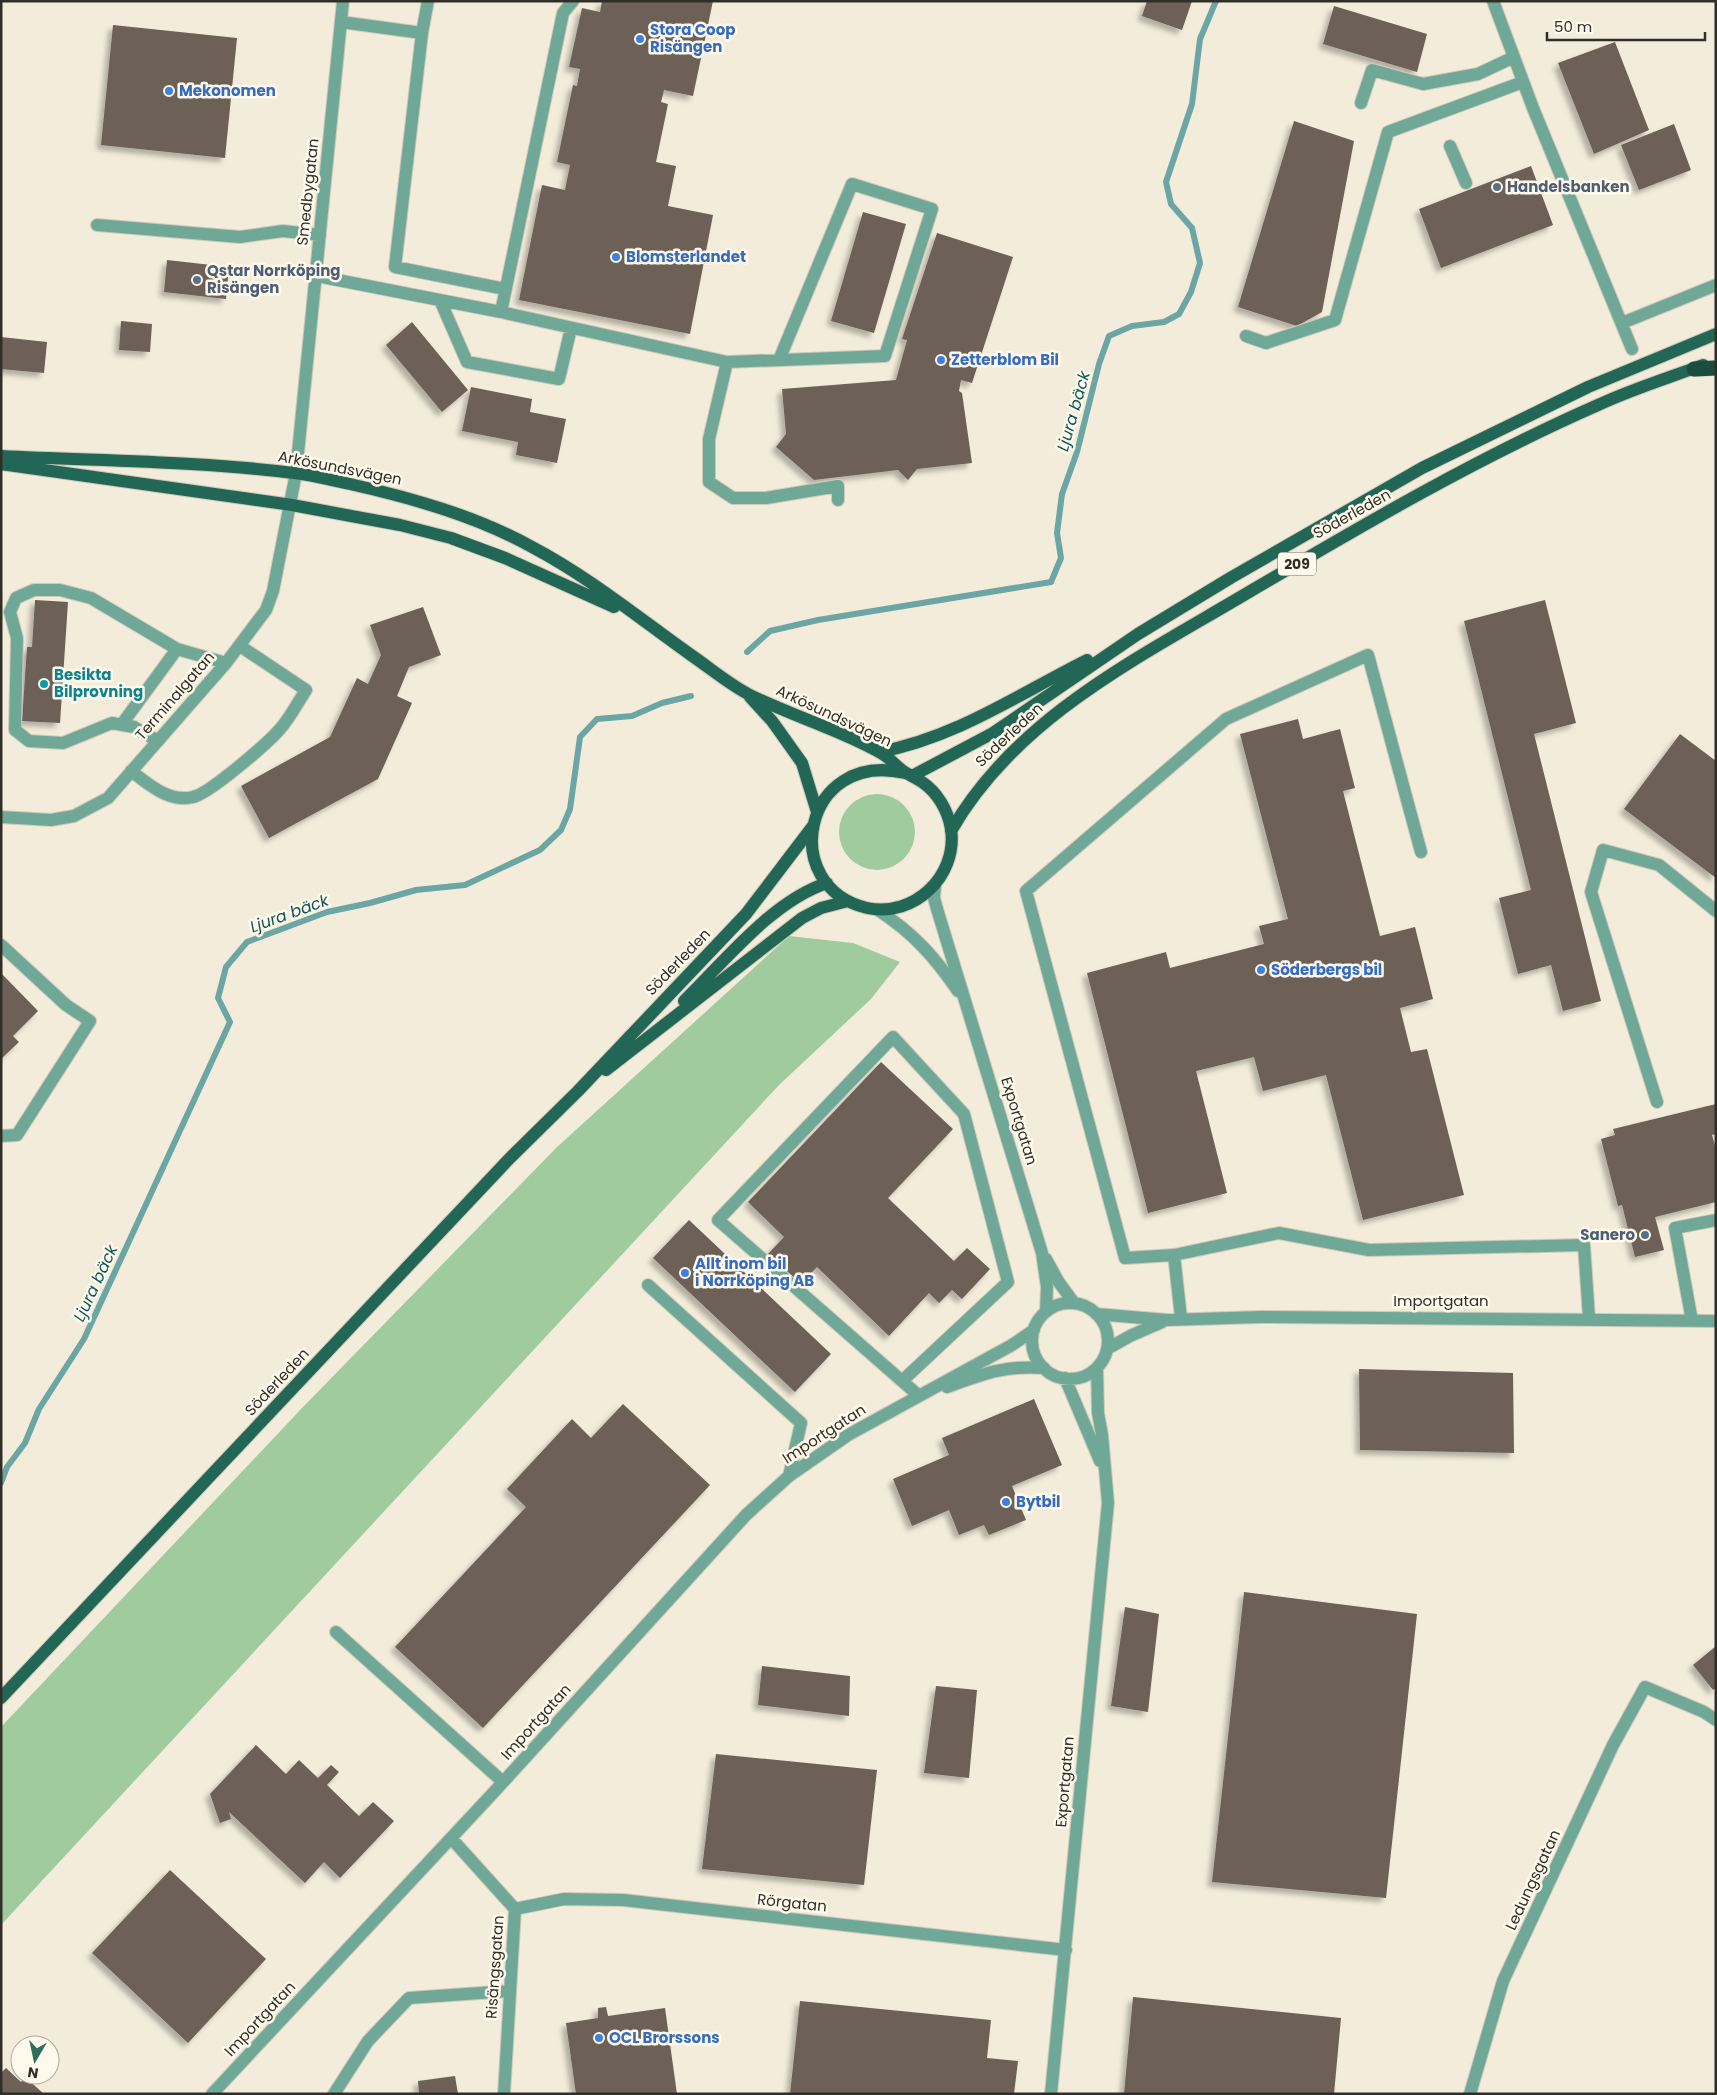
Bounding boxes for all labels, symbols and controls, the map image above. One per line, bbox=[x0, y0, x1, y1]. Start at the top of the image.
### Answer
scale bar bbox=[1547, 10, 1704, 42]
text: 50 m bbox=[1554, 16, 1592, 37]
place label: Stora Coop Risängen bbox=[650, 19, 735, 57]
marker: Stora Coop Risängen bbox=[634, 33, 646, 45]
place label: Mekonomen bbox=[179, 80, 276, 101]
marker: Mekonomen bbox=[163, 85, 175, 97]
street label: Smedbygatan bbox=[291, 137, 324, 247]
place label: Handelsbanken bbox=[1507, 176, 1630, 197]
marker: Handelsbanken bbox=[1491, 181, 1503, 193]
place label: Blomsterlandet bbox=[626, 246, 746, 267]
marker: Blomsterlandet bbox=[610, 251, 622, 263]
place label: Qstar Norrköping Risängen bbox=[207, 260, 340, 298]
marker: Qstar Norrköping Risängen bbox=[191, 274, 203, 286]
place label: Zetterblom Bil bbox=[951, 349, 1059, 370]
marker: Zetterblom Bil bbox=[935, 354, 947, 366]
water label: Ljura bäck bbox=[1051, 368, 1096, 454]
street label: Arkösundsvägen bbox=[276, 445, 404, 490]
street label: Söderleden bbox=[1309, 484, 1394, 543]
road number: 209 bbox=[1278, 552, 1316, 576]
street label: Terminalgatan bbox=[130, 647, 219, 744]
place label: Besikta Bilprovning bbox=[54, 664, 143, 702]
marker: Besikta Bilprovning bbox=[38, 678, 50, 690]
street label: Arkösundsvägen bbox=[773, 679, 896, 752]
street label: Söderleden bbox=[970, 698, 1047, 771]
water label: Ljura bäck bbox=[247, 888, 332, 938]
street label: Söderleden bbox=[640, 924, 715, 1000]
place label: Söderbergs bil bbox=[1271, 959, 1382, 980]
marker: Söderbergs bil bbox=[1255, 964, 1267, 976]
street label: Exportgatan bbox=[996, 1074, 1043, 1168]
place label: Sanero bbox=[1580, 1224, 1635, 1245]
marker: Sanero bbox=[1639, 1229, 1651, 1241]
water label: Ljura bäck bbox=[68, 1240, 124, 1325]
place label: Allt inom bil i Norrköping AB bbox=[695, 1253, 814, 1291]
marker: Allt inom bil i Norrköping AB bbox=[679, 1267, 691, 1279]
street label: Importgatan bbox=[1393, 1290, 1489, 1311]
street label: Söderleden bbox=[240, 1343, 313, 1420]
street label: Importgatan bbox=[778, 1399, 869, 1468]
place label: Bytbil bbox=[1016, 1491, 1061, 1512]
marker: Bytbil bbox=[1000, 1496, 1012, 1508]
street label: Importgatan bbox=[496, 1679, 575, 1764]
street label: Exportgatan bbox=[1050, 1736, 1079, 1828]
street label: Ledungsgatan bbox=[1500, 1826, 1565, 1933]
street label: Rörgatan bbox=[756, 1888, 828, 1917]
street label: Risängsgatan bbox=[480, 1914, 509, 2019]
street label: Importgatan bbox=[219, 1977, 300, 2061]
place label: OCL Brorssons bbox=[609, 2027, 720, 2048]
marker: OCL Brorssons bbox=[593, 2032, 605, 2044]
north arrow bbox=[10, 2035, 60, 2085]
text: N bbox=[26, 2062, 40, 2084]

